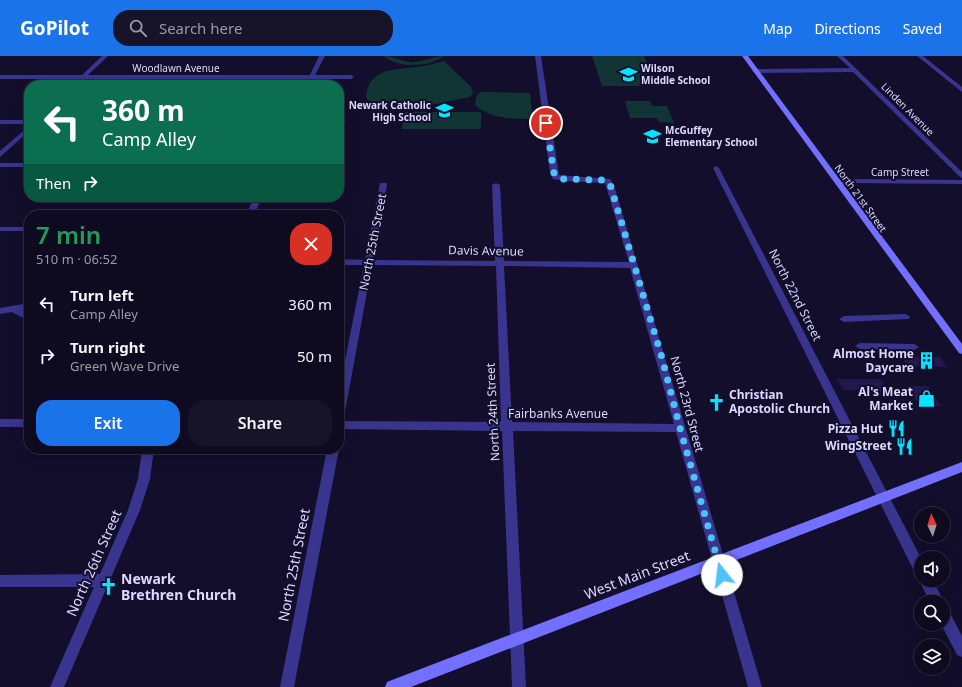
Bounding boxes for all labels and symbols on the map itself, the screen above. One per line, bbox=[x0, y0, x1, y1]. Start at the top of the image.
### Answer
street label: Woodlawn Avenue bbox=[132, 61, 220, 75]
place label: Wilson Middle School bbox=[641, 61, 710, 87]
school or university icon: Wilson Middle School bbox=[618, 64, 638, 84]
street label: Linden Avenue bbox=[878, 79, 938, 139]
place label: Newark Catholic High School bbox=[349, 98, 431, 124]
school or university icon: Newark Catholic High School bbox=[434, 101, 454, 121]
pin bbox=[529, 106, 563, 140]
place label: McGuffey Elementary School bbox=[665, 123, 758, 149]
school or university icon: McGuffey Elementary School bbox=[642, 126, 662, 146]
street label: North 21st Street bbox=[832, 161, 891, 235]
street label: Camp Street bbox=[871, 165, 929, 179]
street label: North 25th Street bbox=[355, 191, 390, 292]
street label: Davis Avenue bbox=[448, 241, 524, 260]
street label: North 22nd Street bbox=[765, 246, 826, 344]
place label: Almost Home Daycare bbox=[833, 345, 914, 376]
building icon: Almost Home Daycare bbox=[917, 351, 937, 371]
street label: North 23rd Street bbox=[667, 354, 709, 454]
street label: North 24th Street bbox=[481, 362, 504, 462]
place label: Al's Meat Market bbox=[858, 383, 913, 414]
place label: Christian Apostolic Church bbox=[729, 386, 830, 417]
shop icon: Al's Meat Market bbox=[916, 389, 936, 409]
church icon: Christian Apostolic Church bbox=[706, 392, 726, 412]
street label: Fairbanks Avenue bbox=[508, 405, 608, 422]
restaurant icon: Pizza Hut bbox=[886, 419, 906, 439]
place label: Pizza Hut bbox=[828, 420, 883, 437]
restaurant icon: WingStreet bbox=[895, 436, 915, 456]
place label: WingStreet bbox=[825, 437, 892, 454]
street label: North 26th Street bbox=[62, 507, 126, 619]
street label: North 25th Street bbox=[273, 507, 314, 623]
north arrow bbox=[914, 507, 950, 543]
street label: West Main Street bbox=[581, 546, 692, 603]
position arrow bbox=[701, 554, 743, 596]
place label: Newark Brethren Church bbox=[121, 569, 236, 604]
church icon: Newark Brethren Church bbox=[98, 577, 118, 597]

